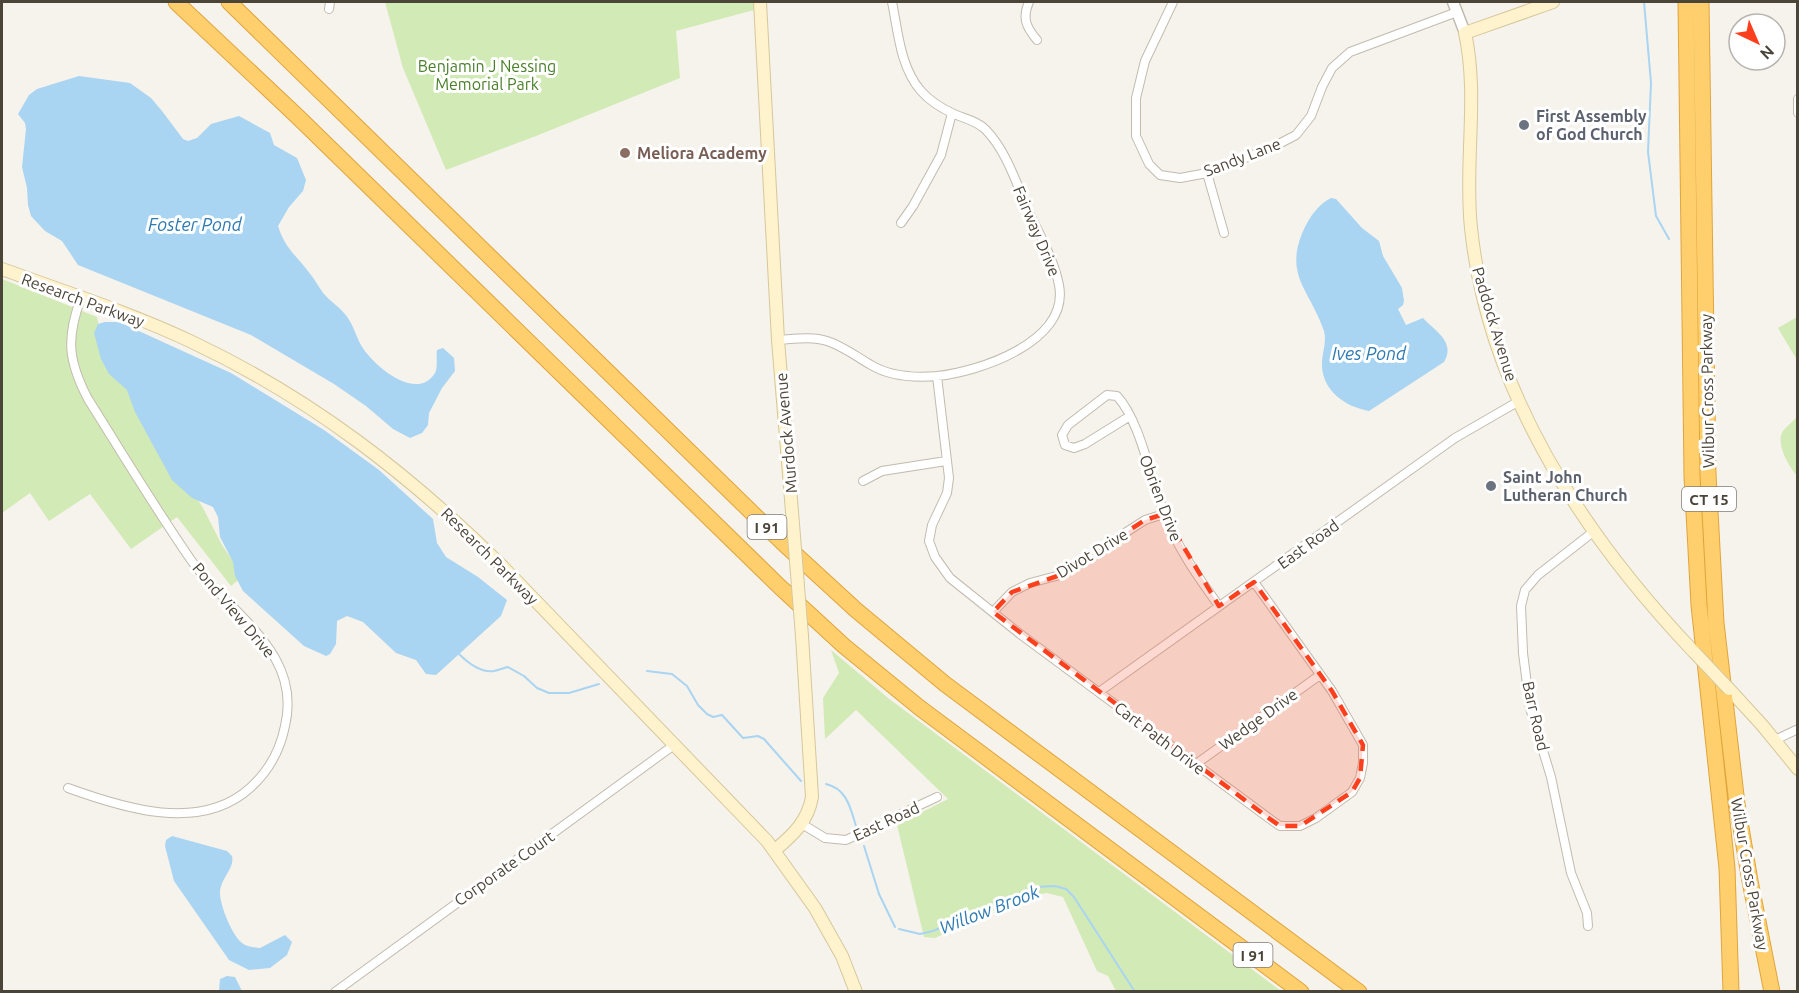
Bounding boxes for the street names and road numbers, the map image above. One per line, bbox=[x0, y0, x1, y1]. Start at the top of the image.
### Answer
street label: Sandy Lane bbox=[1201, 134, 1283, 180]
street label: Fairway Drive bbox=[1010, 183, 1064, 279]
street label: Paddock Avenue bbox=[1469, 265, 1521, 383]
street label: Research Parkway bbox=[19, 269, 147, 331]
street label: Wilbur Cross Parkway bbox=[1697, 313, 1717, 468]
street label: Murdock Avenue bbox=[772, 372, 800, 494]
street label: Obrien Drive bbox=[1136, 452, 1186, 544]
road number: CT 15 bbox=[1682, 487, 1736, 511]
street label: Research Parkway bbox=[438, 504, 542, 608]
road number: I 91 bbox=[748, 515, 786, 539]
street label: East Road bbox=[1274, 516, 1342, 572]
street label: Divot Drive bbox=[1053, 525, 1131, 581]
street label: Pond View Drive bbox=[189, 559, 279, 661]
street label: Barr Road bbox=[1519, 679, 1553, 753]
street label: Wedge Drive bbox=[1215, 685, 1301, 753]
street label: Cart Path Drive bbox=[1111, 698, 1209, 778]
street label: Wilbur Cross Parkway bbox=[1728, 796, 1772, 952]
street label: East Road bbox=[850, 798, 922, 844]
street label: Corporate Court bbox=[451, 826, 558, 909]
road number: I 91 bbox=[1234, 943, 1272, 967]

